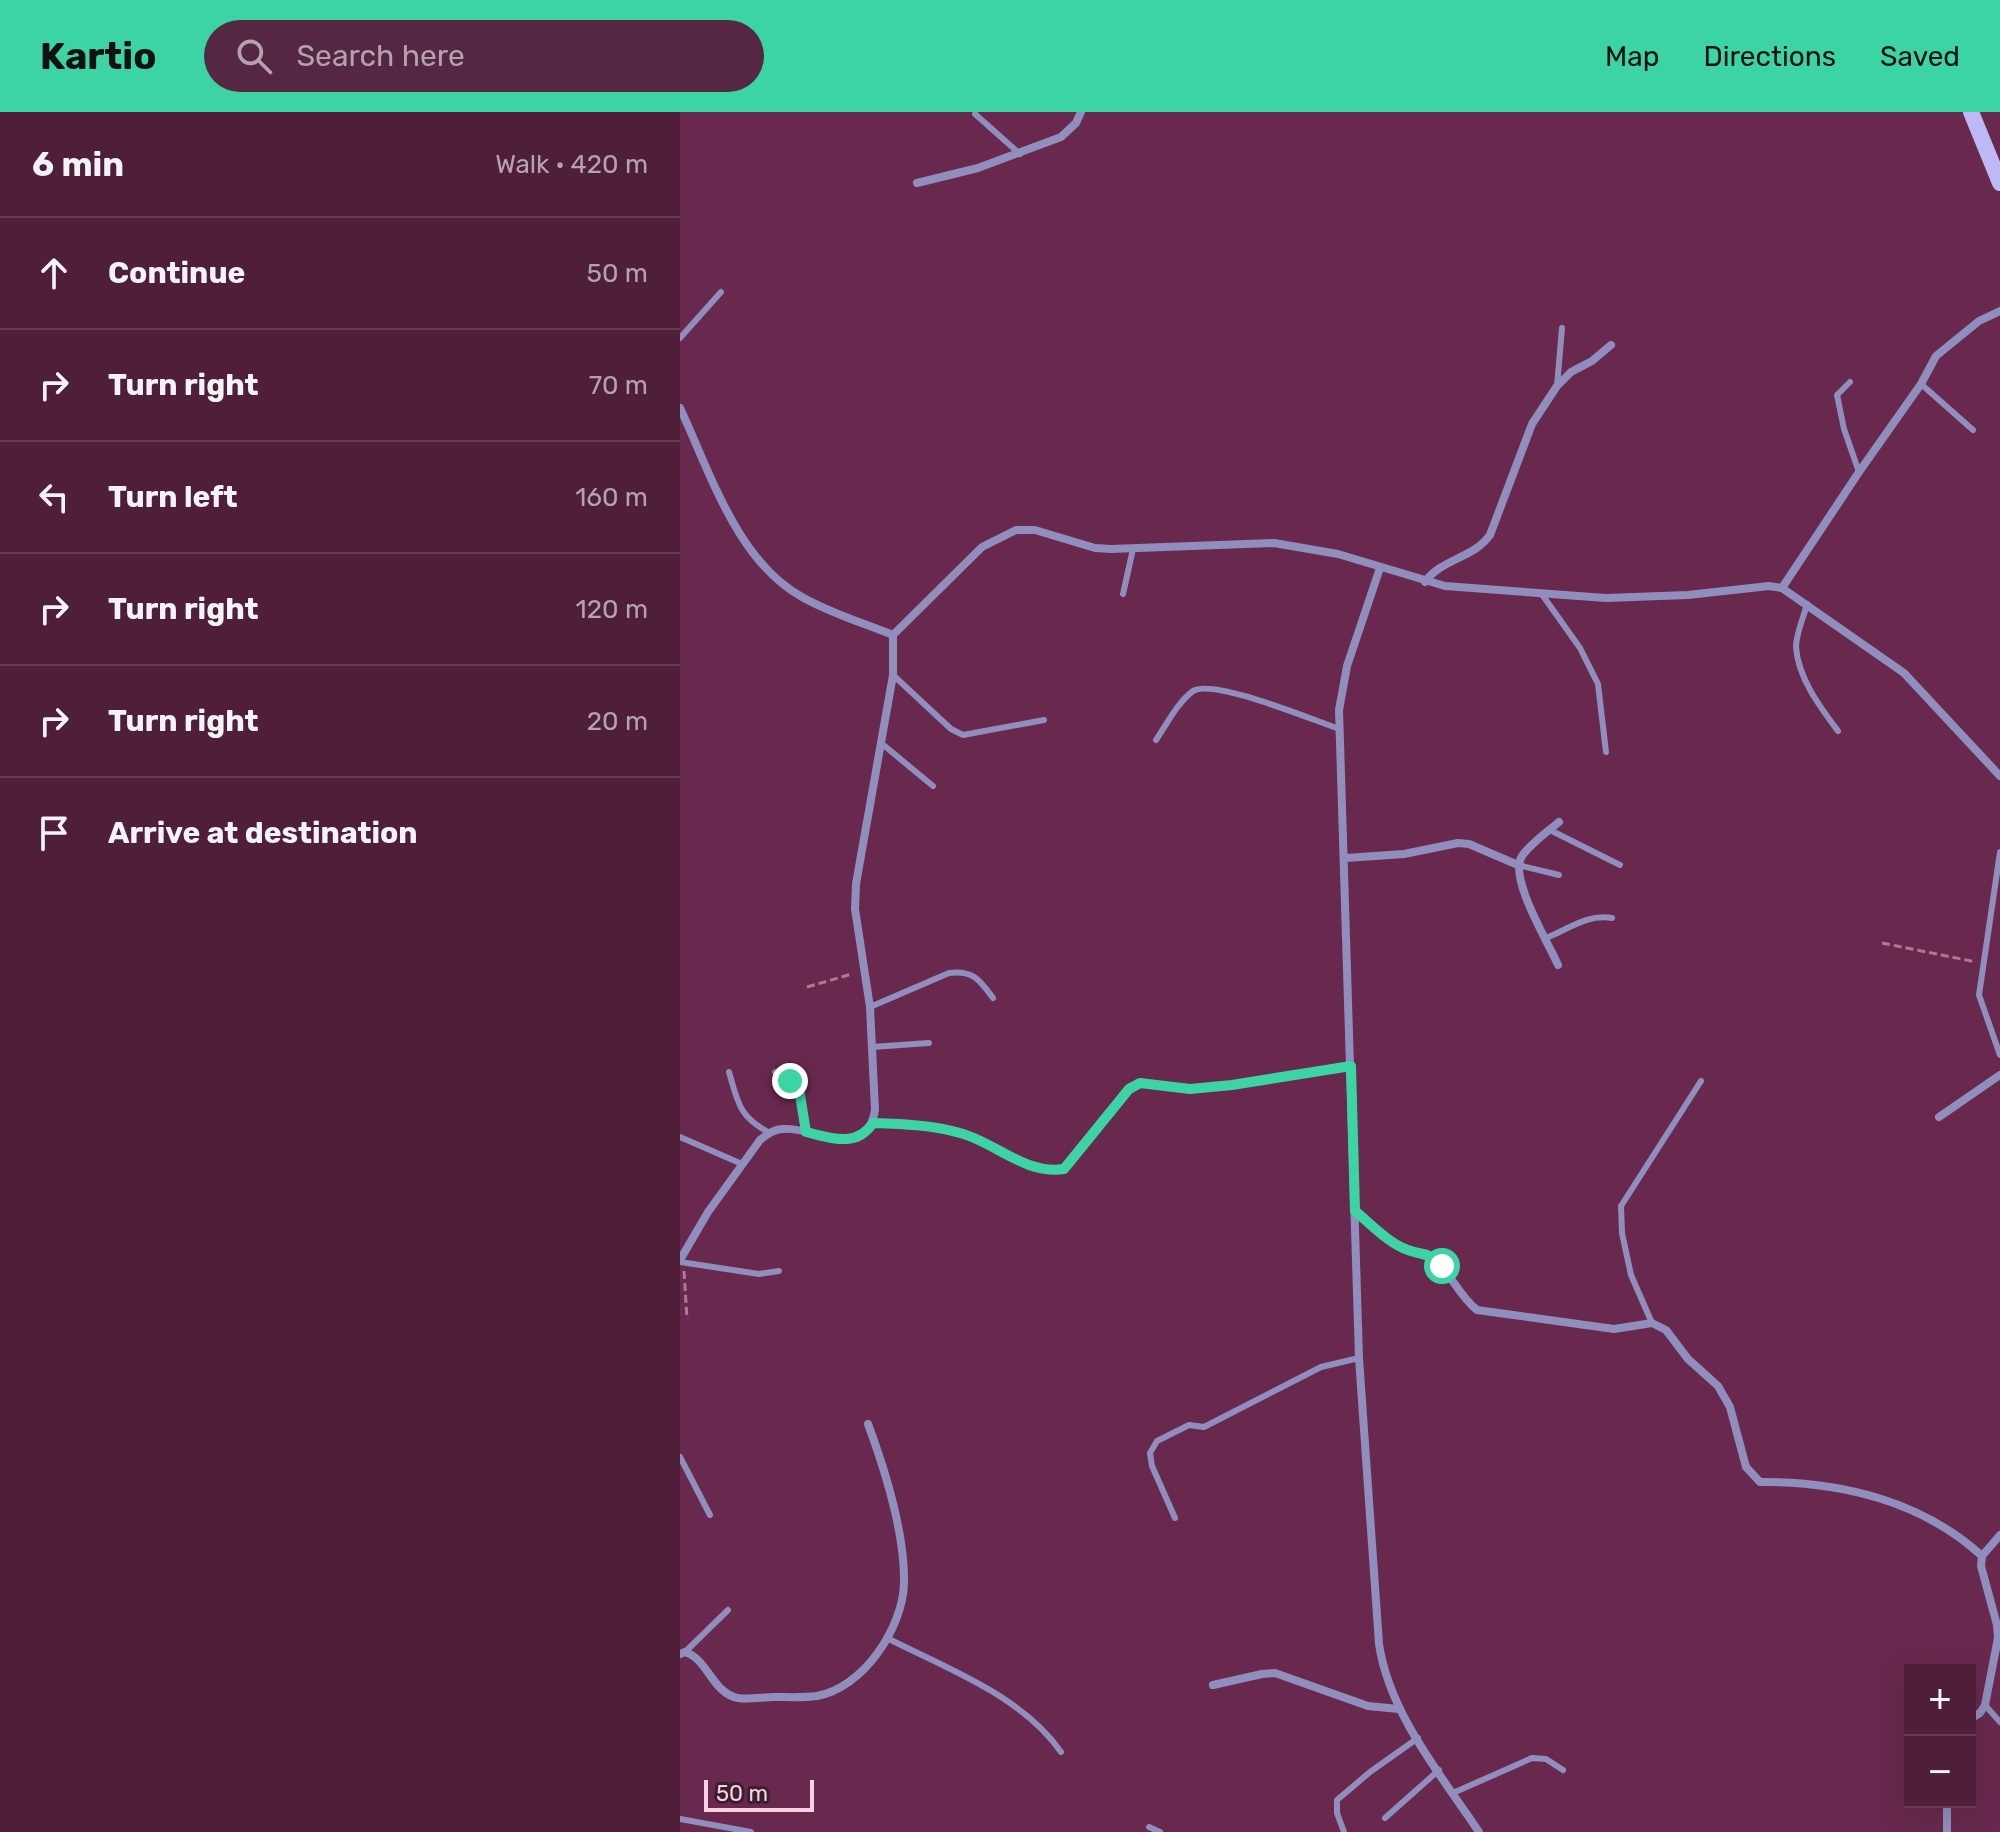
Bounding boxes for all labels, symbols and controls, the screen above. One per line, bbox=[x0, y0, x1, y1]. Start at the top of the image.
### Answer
search box bbox=[204, 20, 764, 92]
text: Kartio bbox=[40, 33, 156, 79]
icon: search bbox=[232, 34, 276, 78]
text: Search here bbox=[296, 38, 465, 74]
text: Map bbox=[1605, 40, 1659, 73]
text: Directions bbox=[1703, 40, 1836, 73]
text: Saved bbox=[1880, 40, 1960, 73]
text: 6 min bbox=[32, 144, 124, 185]
text: Walk · 420 m bbox=[495, 149, 648, 180]
icon: ahead bbox=[32, 251, 76, 295]
text: Continue bbox=[108, 255, 245, 291]
text: 50 m bbox=[587, 258, 648, 289]
icon: right bbox=[32, 363, 76, 407]
text: Turn right bbox=[108, 367, 259, 403]
text: 70 m bbox=[589, 370, 648, 401]
icon: left bbox=[32, 475, 76, 519]
text: Turn left bbox=[108, 479, 238, 515]
text: 160 m bbox=[575, 482, 648, 513]
icon: right bbox=[32, 587, 76, 631]
text: Turn right bbox=[108, 591, 259, 627]
text: 120 m bbox=[576, 594, 648, 625]
icon: right bbox=[32, 699, 76, 743]
text: Turn right bbox=[108, 703, 259, 739]
text: 20 m bbox=[587, 706, 648, 737]
icon: arrive bbox=[32, 811, 76, 855]
text: Arrive at destination bbox=[108, 815, 418, 851]
route end bbox=[772, 1063, 808, 1099]
route start bbox=[1424, 1248, 1460, 1284]
map controls bbox=[1904, 1664, 1976, 1808]
button: + bbox=[1904, 1664, 1976, 1736]
button: − bbox=[1904, 1736, 1976, 1808]
scale bar bbox=[704, 1776, 814, 1812]
text: 50 m bbox=[716, 1780, 768, 1807]

